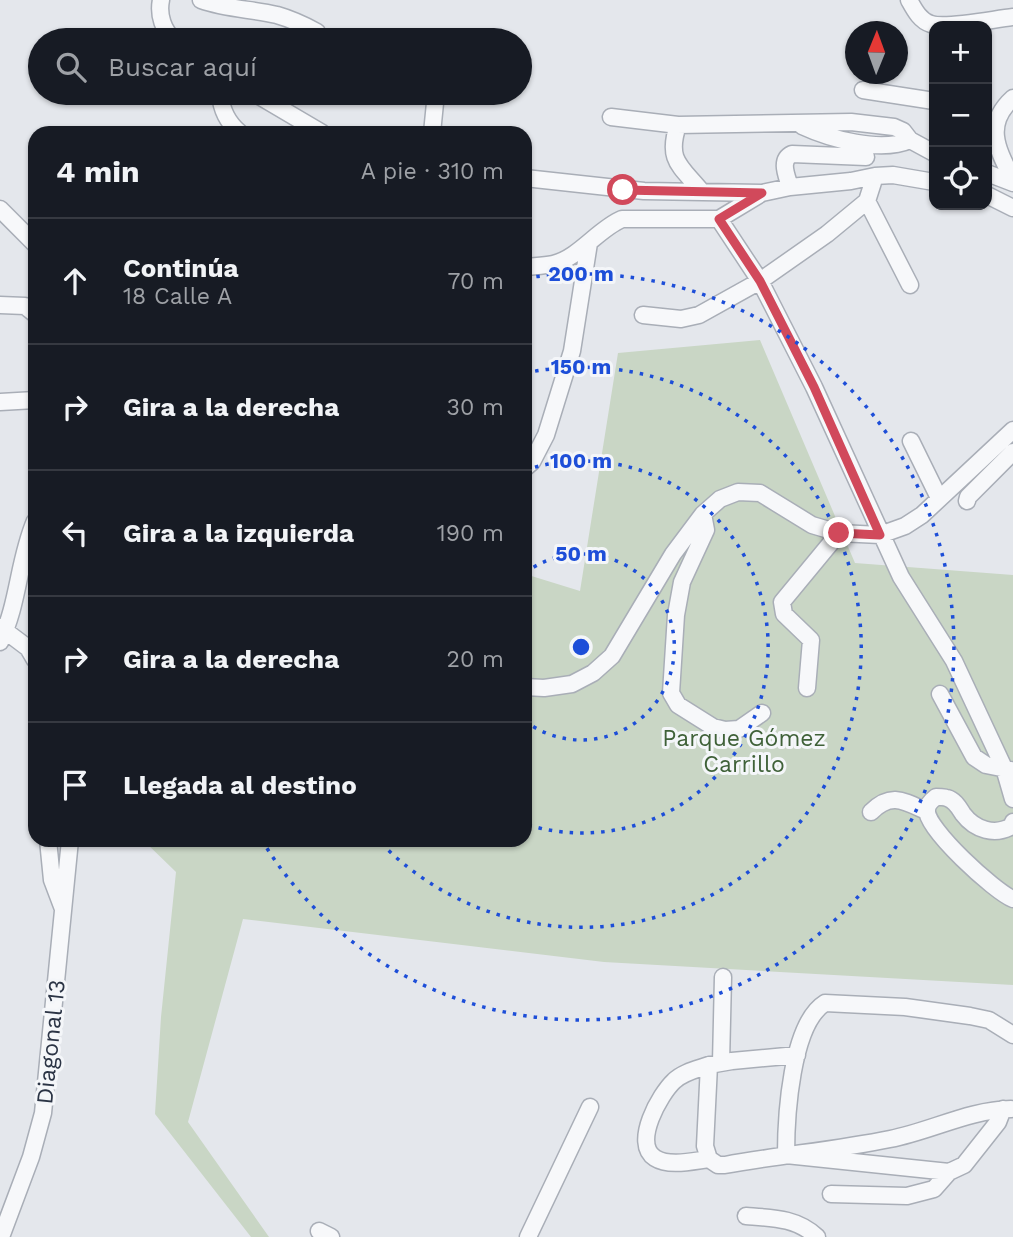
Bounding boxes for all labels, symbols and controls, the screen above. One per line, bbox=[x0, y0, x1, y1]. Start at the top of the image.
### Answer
north arrow bbox=[845, 21, 908, 84]
map controls bbox=[929, 21, 992, 210]
button: + bbox=[929, 21, 992, 84]
search box bbox=[28, 28, 532, 105]
icon: search bbox=[52, 48, 90, 86]
text: Buscar aquí bbox=[108, 52, 257, 82]
button: − bbox=[929, 84, 992, 147]
button: locate bbox=[929, 147, 992, 210]
text: 4 min bbox=[56, 154, 140, 189]
text: A pie · 310 m bbox=[361, 158, 504, 185]
route start bbox=[607, 174, 638, 205]
text: Continúa bbox=[123, 253, 239, 283]
text: 200 m bbox=[548, 261, 614, 286]
icon: ahead bbox=[56, 262, 94, 300]
text: 70 m bbox=[447, 268, 504, 295]
text: 18 Calle A bbox=[123, 283, 232, 310]
text: 150 m bbox=[551, 354, 611, 379]
icon: right bbox=[56, 388, 94, 426]
text: Gira a la derecha bbox=[123, 392, 339, 422]
text: 30 m bbox=[447, 394, 504, 421]
text: 100 m bbox=[550, 448, 612, 473]
icon: left bbox=[56, 514, 94, 552]
route end bbox=[823, 517, 854, 548]
text: Gira a la izquierda bbox=[123, 518, 354, 548]
text: 190 m bbox=[437, 520, 504, 547]
text: 50 m bbox=[555, 541, 607, 566]
centre of rings bbox=[569, 635, 593, 659]
icon: right bbox=[56, 640, 94, 678]
text: Gira a la derecha bbox=[123, 644, 339, 674]
text: 20 m bbox=[447, 646, 504, 673]
park label: Parque Gómez Carrillo bbox=[662, 725, 826, 778]
icon: arrive bbox=[56, 766, 94, 804]
text: Llegada al destino bbox=[123, 770, 357, 800]
street label: Diagonal 13 bbox=[31, 978, 71, 1106]

